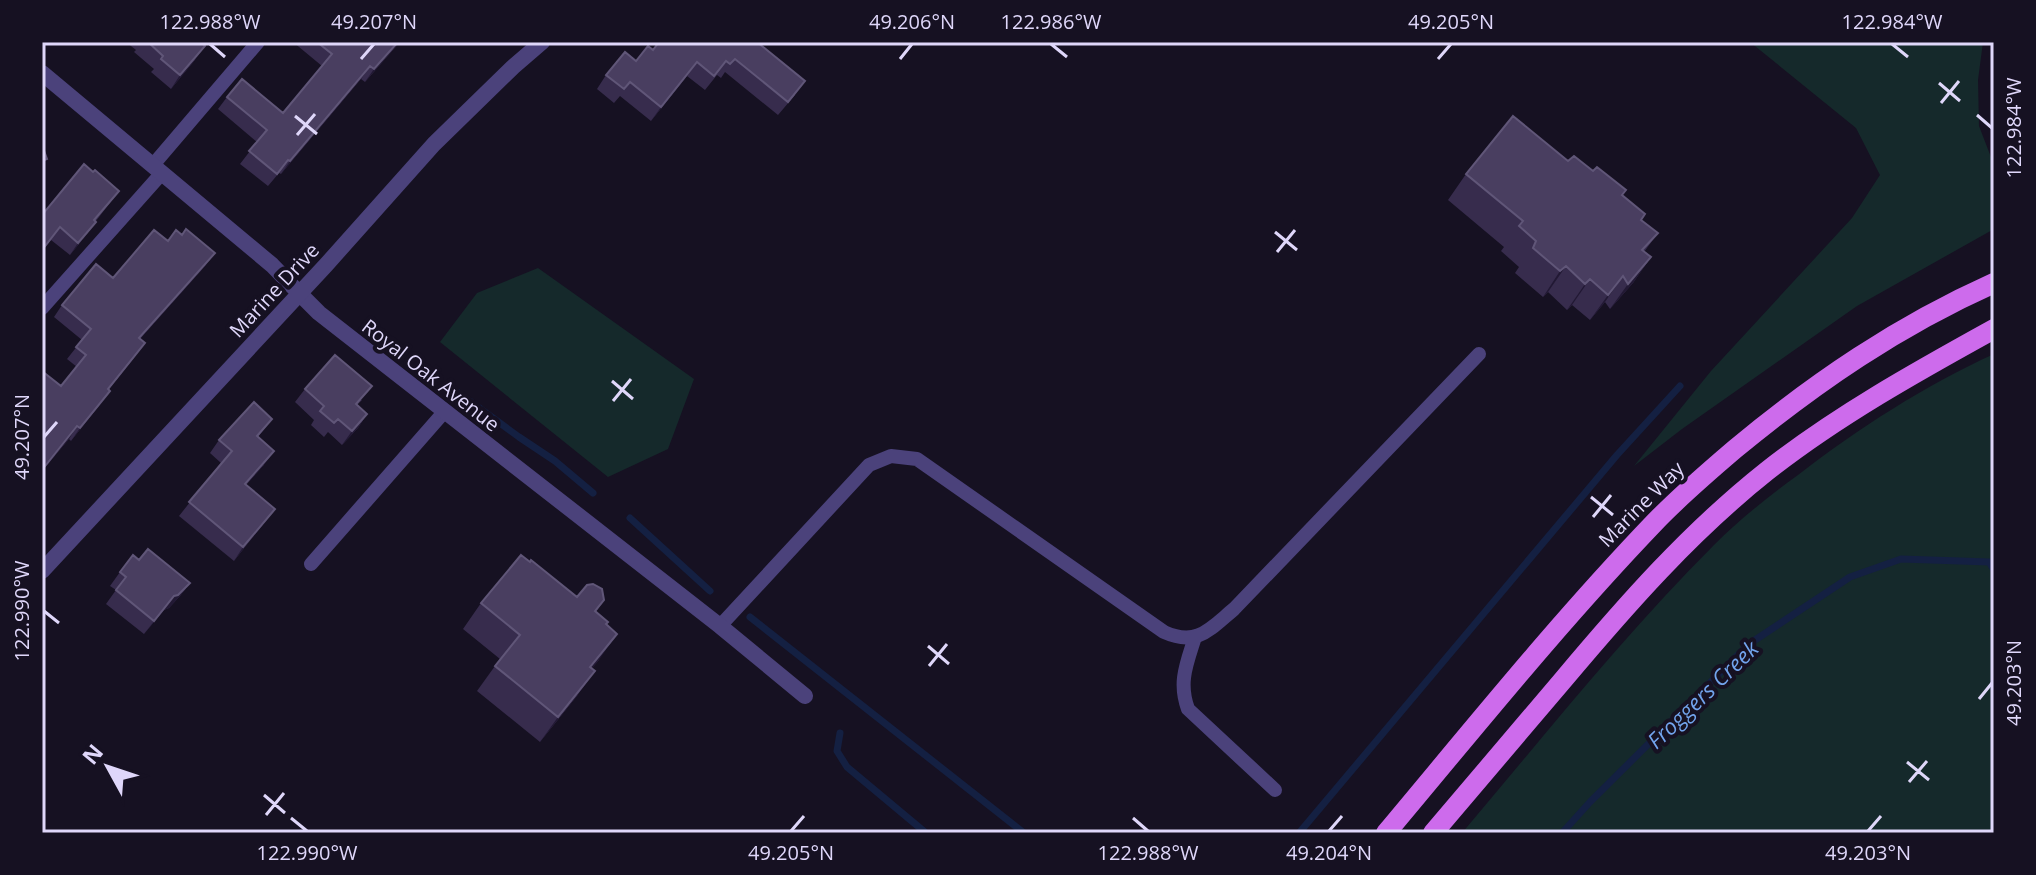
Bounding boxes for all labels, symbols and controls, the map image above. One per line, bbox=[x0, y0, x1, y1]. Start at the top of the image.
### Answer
text: 122.988°W bbox=[160, 8, 261, 35]
text: 49.207°N bbox=[331, 8, 417, 35]
text: 49.206°N bbox=[869, 8, 955, 35]
text: 122.986°W bbox=[1001, 8, 1102, 35]
text: 49.205°N bbox=[1408, 8, 1494, 35]
text: 122.984°W bbox=[1842, 8, 1943, 35]
text: 122.984°W bbox=[2000, 77, 2027, 178]
street label: Marine Drive bbox=[223, 237, 325, 343]
street label: Royal Oak Avenue bbox=[357, 313, 505, 437]
text: 49.207°N bbox=[8, 394, 35, 480]
street label: Marine Way bbox=[1592, 455, 1690, 553]
text: 122.990°W bbox=[8, 560, 35, 661]
water label: Froggers Creek bbox=[1640, 632, 1765, 755]
text: 49.203°N bbox=[2000, 640, 2027, 726]
north arrow bbox=[68, 727, 148, 807]
text: N bbox=[75, 737, 109, 770]
text: 122.990°W bbox=[257, 839, 358, 866]
text: 49.205°N bbox=[748, 839, 834, 866]
text: 122.988°W bbox=[1098, 839, 1199, 866]
text: 49.204°N bbox=[1286, 839, 1372, 866]
text: 49.203°N bbox=[1825, 839, 1911, 866]

